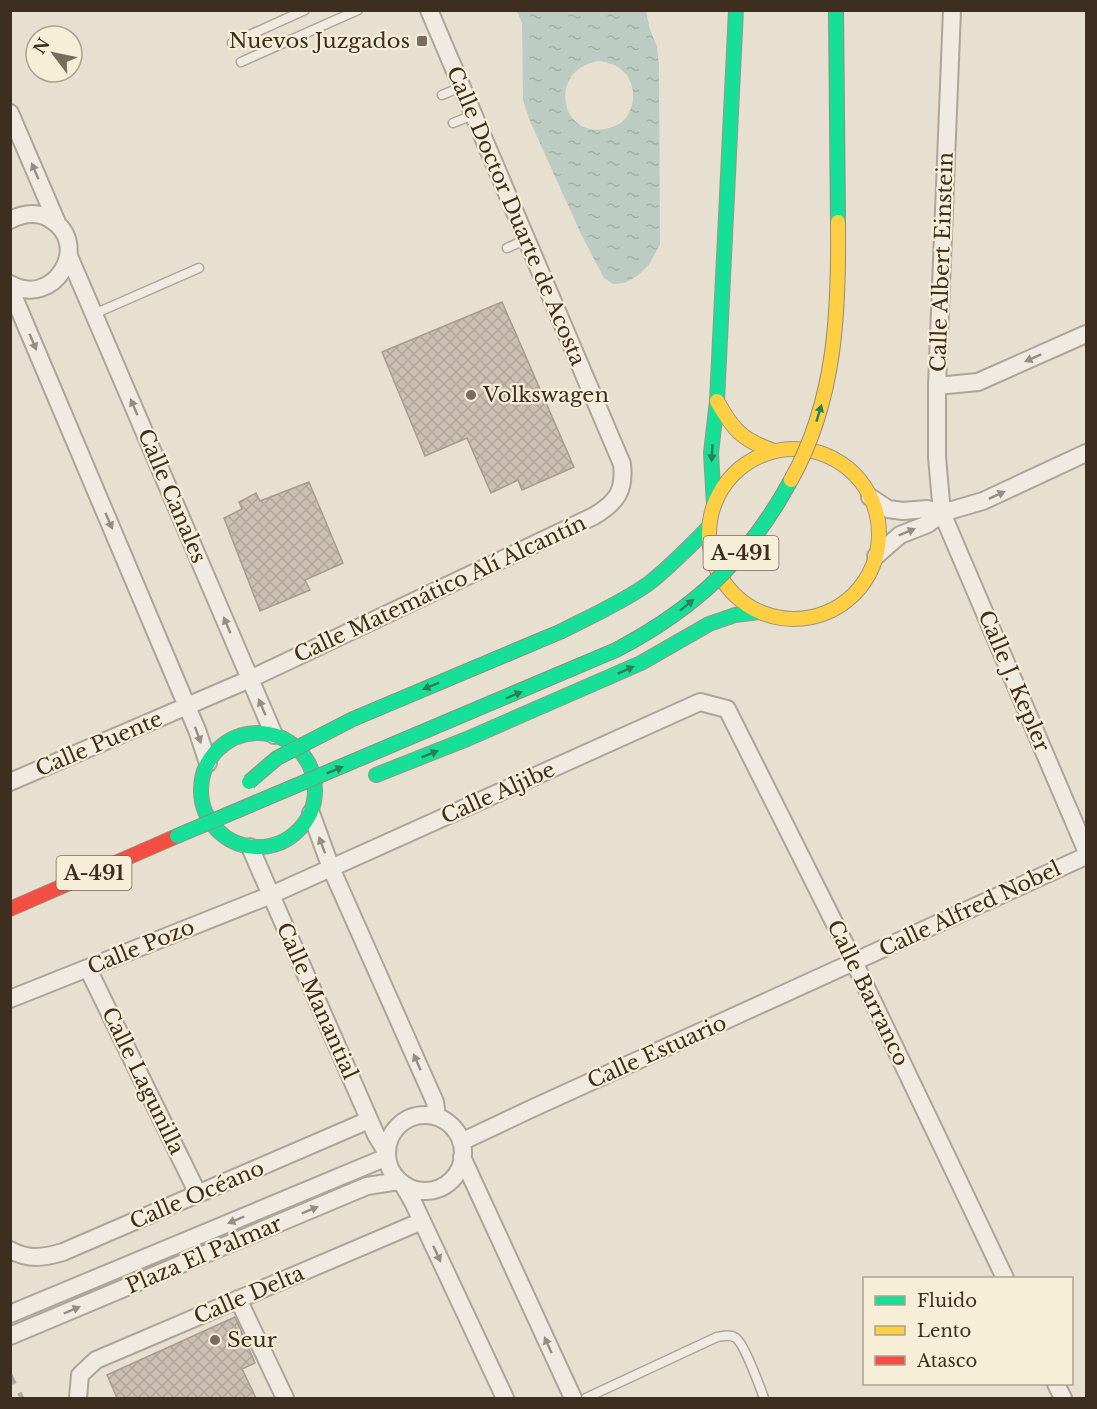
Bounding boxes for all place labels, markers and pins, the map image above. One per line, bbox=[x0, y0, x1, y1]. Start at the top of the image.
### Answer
place label: Nuevos Juzgados bbox=[229, 28, 410, 54]
marker: Nuevos Juzgados bbox=[415, 34, 429, 48]
place label: Volkswagen bbox=[482, 382, 609, 408]
marker: Volkswagen bbox=[464, 388, 478, 402]
place label: Seur bbox=[227, 1327, 277, 1353]
marker: Seur bbox=[208, 1333, 222, 1347]

